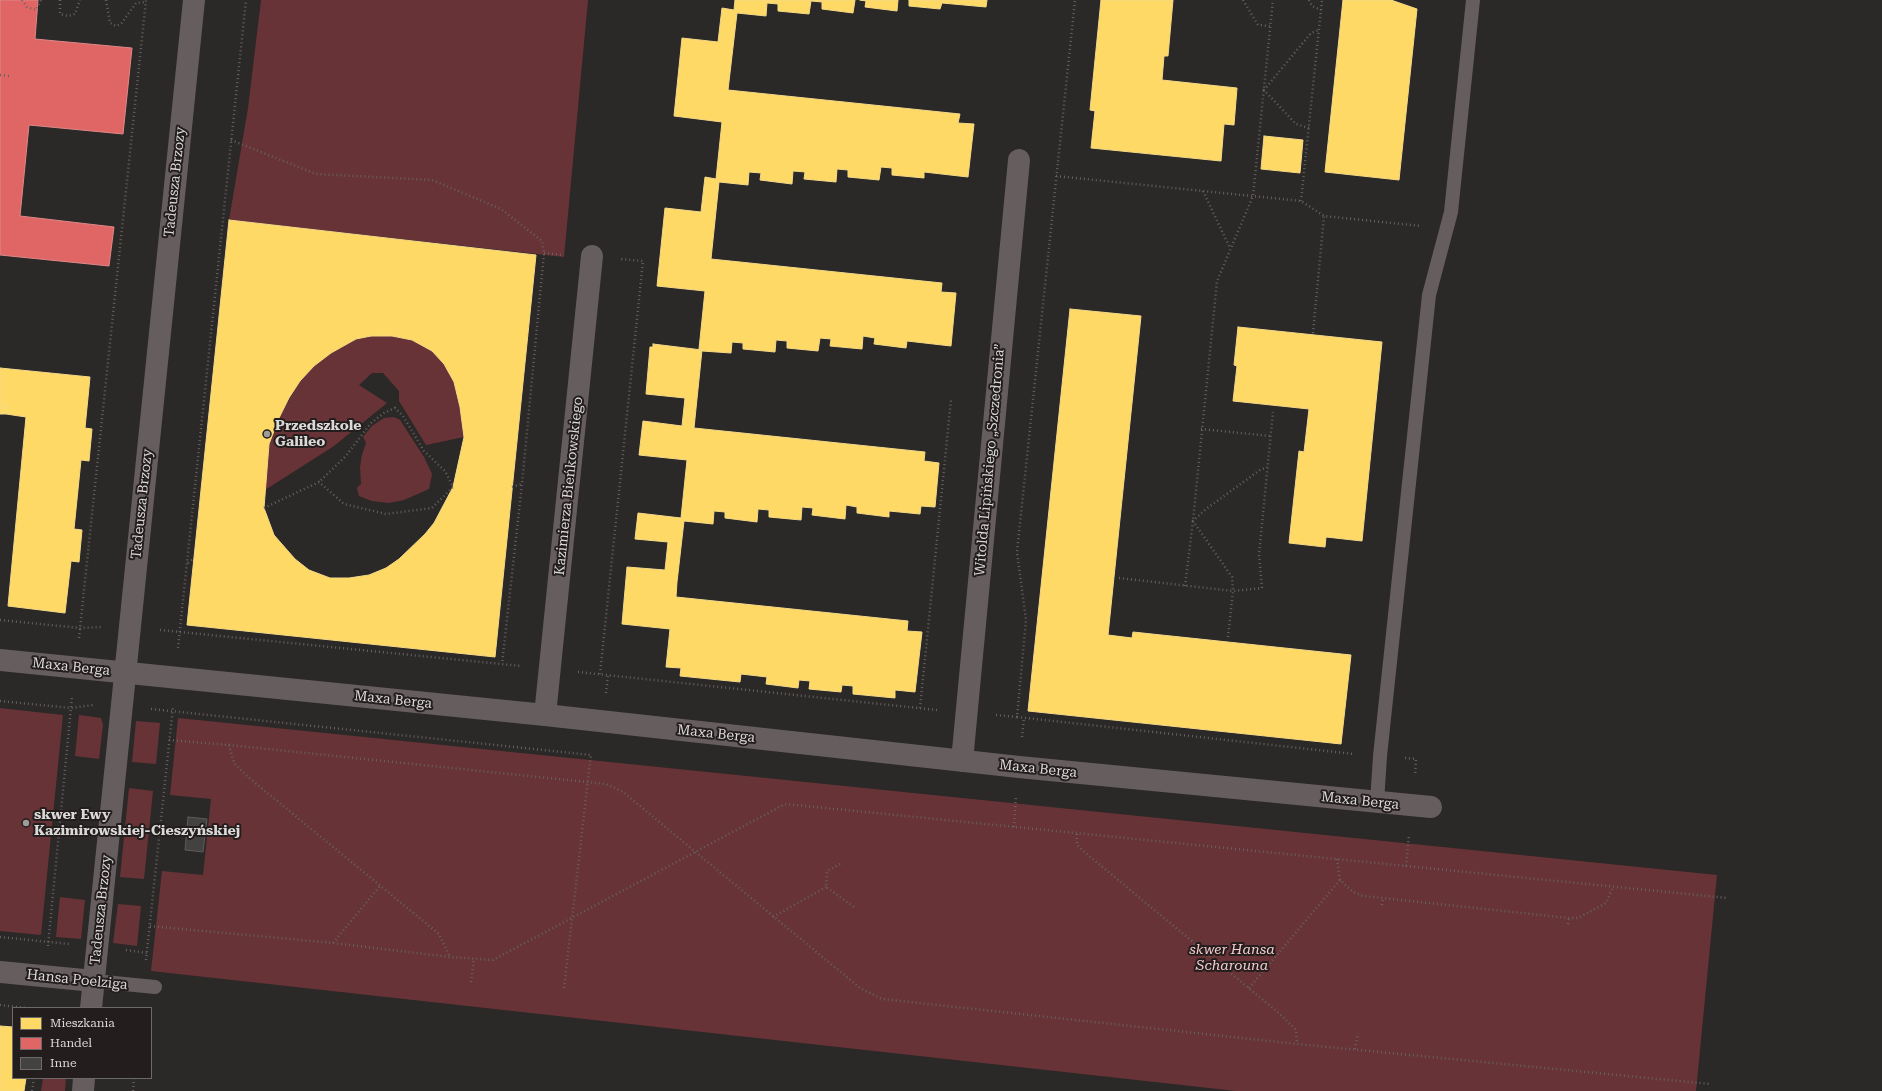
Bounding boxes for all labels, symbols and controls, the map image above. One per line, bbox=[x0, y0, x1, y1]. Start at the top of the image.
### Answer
street label: Tadeusza Brzozy bbox=[161, 126, 189, 238]
street label: Witolda Lipińskiego „Szczedronia” bbox=[971, 343, 1009, 577]
street label: Kazimierza Bieńkowskiego bbox=[551, 396, 587, 576]
place label: Przedszkole Galileo bbox=[275, 418, 362, 450]
marker: Przedszkole Galileo bbox=[262, 429, 272, 439]
street label: Tadeusza Brzozy bbox=[128, 448, 156, 560]
street label: Maxa Berga bbox=[31, 655, 111, 679]
street label: Maxa Berga bbox=[353, 688, 433, 712]
street label: Maxa Berga bbox=[676, 722, 756, 746]
street label: Maxa Berga bbox=[998, 757, 1078, 781]
street label: Maxa Berga bbox=[1320, 789, 1400, 813]
place label: skwer Ewy Kazimirowskiej-Cieszyńskiej bbox=[34, 807, 240, 840]
marker: skwer Ewy Kazimirowskiej-Cieszyńskiej bbox=[21, 818, 31, 828]
street label: Tadeusza Brzozy bbox=[87, 854, 115, 966]
park label: skwer Hansa Scharouna bbox=[1189, 942, 1275, 974]
street label: Hansa Poelziga bbox=[26, 966, 128, 994]
legend bbox=[12, 1007, 152, 1079]
text: Mieszkania bbox=[50, 1016, 115, 1030]
text: Handel bbox=[50, 1036, 92, 1050]
text: Inne bbox=[50, 1056, 77, 1070]

